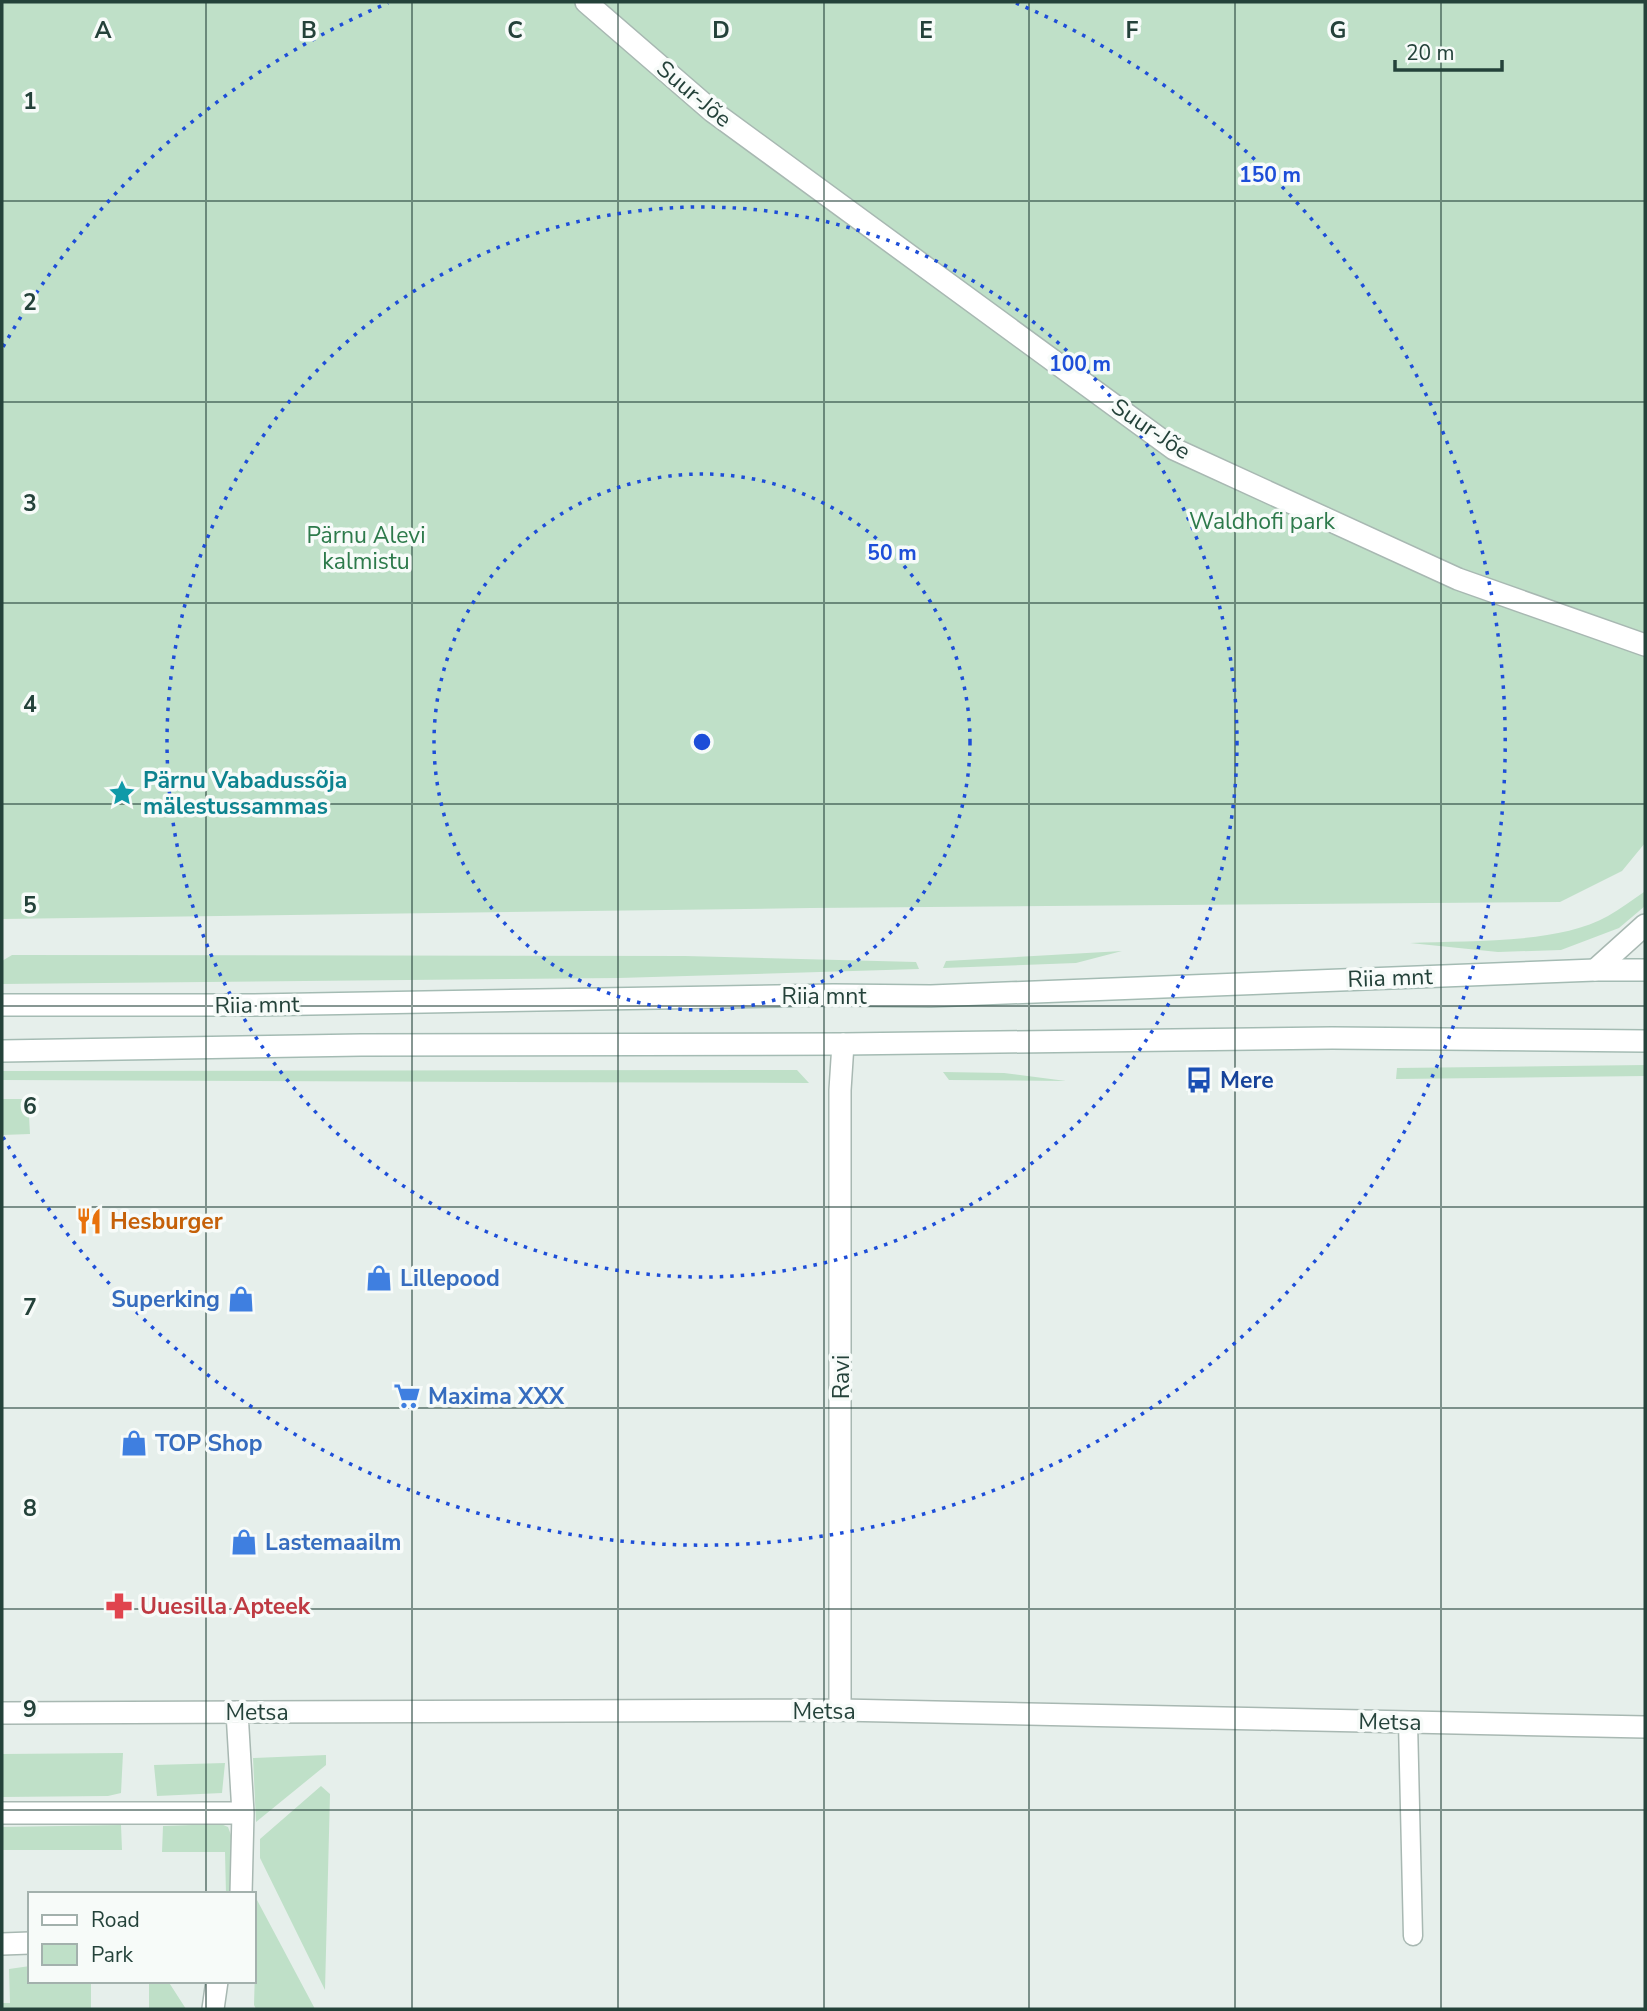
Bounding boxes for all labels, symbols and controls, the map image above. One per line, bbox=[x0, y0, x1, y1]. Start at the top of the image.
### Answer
text: A bbox=[94, 15, 112, 46]
text: B bbox=[301, 15, 317, 46]
text: C bbox=[507, 15, 523, 46]
text: D bbox=[712, 15, 730, 46]
text: E bbox=[919, 15, 933, 46]
text: F bbox=[1126, 15, 1139, 46]
text: G bbox=[1330, 15, 1346, 46]
scale bar bbox=[1395, 28, 1502, 72]
text: 20 m bbox=[1406, 39, 1455, 67]
street label: Suur-Jõe bbox=[650, 53, 738, 135]
text: 1 bbox=[23, 86, 37, 117]
text: 150 m bbox=[1239, 161, 1301, 189]
text: 2 bbox=[23, 287, 37, 318]
text: 100 m bbox=[1049, 350, 1111, 378]
street label: Suur-Jõe bbox=[1105, 391, 1197, 467]
text: 3 bbox=[23, 488, 37, 519]
park label: Waldhofi park bbox=[1189, 506, 1336, 537]
park label: Pärnu Alevi kalmistu bbox=[306, 520, 426, 577]
text: 50 m bbox=[867, 539, 917, 567]
text: 4 bbox=[23, 689, 37, 720]
centre of rings bbox=[690, 730, 714, 754]
place label: Pärnu Vabadussõja mälestussammas bbox=[143, 765, 347, 822]
place icon: Pärnu Vabadussõja mälestussammas bbox=[107, 778, 137, 808]
text: 5 bbox=[23, 890, 37, 921]
street label: Riia mnt bbox=[1347, 961, 1434, 995]
street label: Riia mnt bbox=[782, 981, 867, 1012]
street label: Riia mnt bbox=[214, 989, 301, 1021]
bus stop icon: Mere bbox=[1184, 1065, 1214, 1095]
place label: Mere bbox=[1220, 1065, 1274, 1096]
text: 6 bbox=[23, 1091, 37, 1122]
restaurant icon: Hesburger bbox=[74, 1206, 104, 1236]
place label: Hesburger bbox=[110, 1206, 223, 1237]
shop icon: Lillepood bbox=[364, 1263, 394, 1293]
place label: Lillepood bbox=[400, 1263, 500, 1294]
place label: Superking bbox=[111, 1284, 220, 1315]
shop icon: Superking bbox=[226, 1284, 256, 1314]
text: 7 bbox=[23, 1292, 37, 1323]
street label: Ravi bbox=[826, 1355, 857, 1399]
supermarket icon: Maxima XXX bbox=[392, 1381, 422, 1411]
place label: Maxima XXX bbox=[428, 1381, 565, 1412]
shop icon: TOP Shop bbox=[119, 1428, 149, 1458]
place label: TOP Shop bbox=[155, 1428, 263, 1459]
text: 8 bbox=[23, 1493, 37, 1524]
shop icon: Lastemaailm bbox=[229, 1527, 259, 1557]
place label: Lastemaailm bbox=[265, 1527, 402, 1558]
pharmacy icon: Uuesilla Apteek bbox=[104, 1591, 134, 1621]
place label: Uuesilla Apteek bbox=[140, 1591, 311, 1622]
text: 9 bbox=[23, 1694, 37, 1725]
street label: Metsa bbox=[792, 1696, 856, 1727]
street label: Metsa bbox=[225, 1697, 289, 1728]
street label: Metsa bbox=[1358, 1706, 1422, 1738]
legend bbox=[28, 1892, 256, 1983]
text: Road bbox=[91, 1906, 140, 1934]
text: Park bbox=[91, 1941, 133, 1969]

